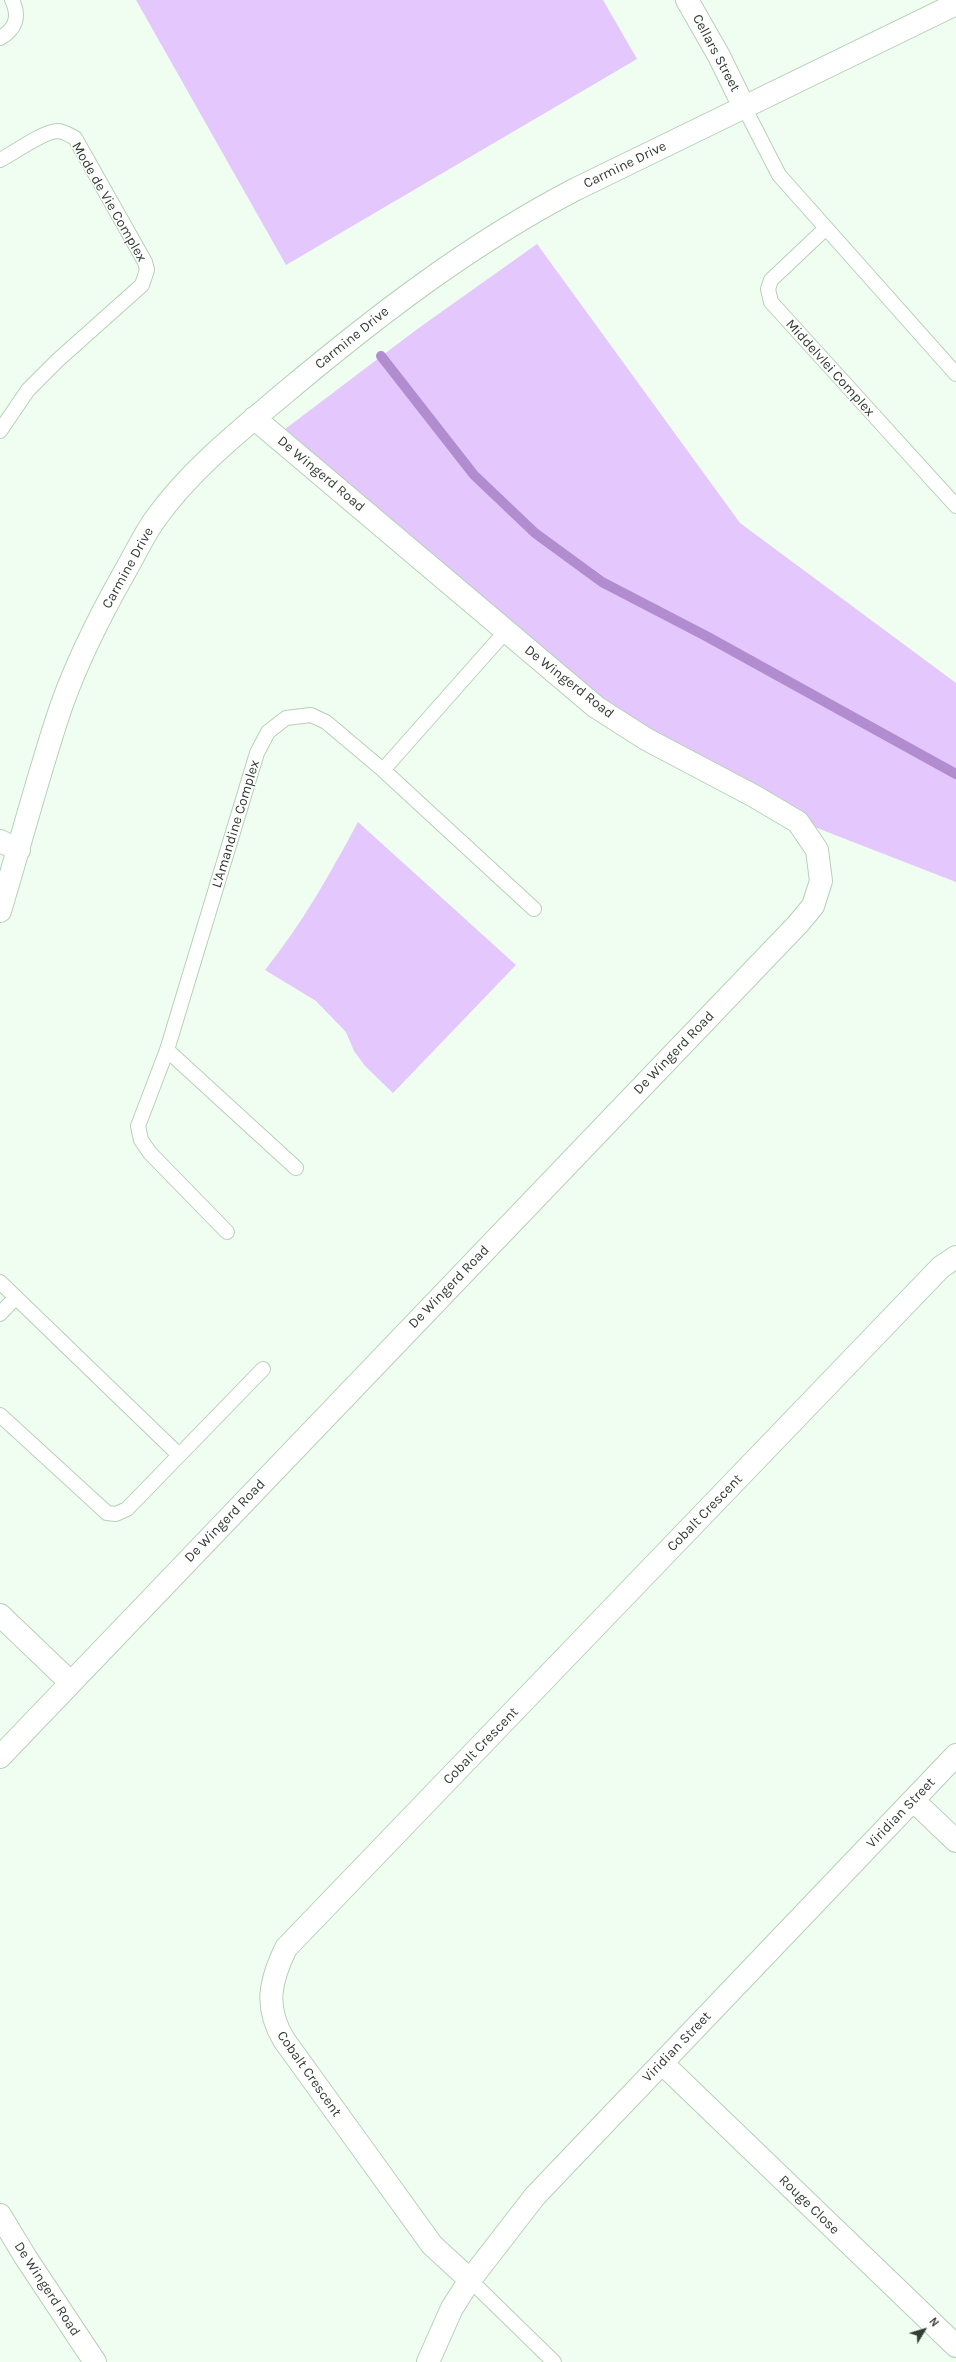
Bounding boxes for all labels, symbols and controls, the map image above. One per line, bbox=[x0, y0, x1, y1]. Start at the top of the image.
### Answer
street label: Cellars Street bbox=[689, 11, 743, 95]
street label: Carmine Drive bbox=[581, 138, 669, 192]
street label: Mode de Vie Complex bbox=[68, 139, 150, 265]
street label: Carmine Drive bbox=[312, 303, 392, 373]
street label: Middelvlei Complex bbox=[782, 316, 878, 420]
street label: De Wingerd Road bbox=[274, 433, 368, 515]
street label: Carmine Drive bbox=[99, 524, 157, 612]
street label: De Wingerd Road bbox=[521, 642, 617, 722]
street label: L'Amandine Complex bbox=[209, 758, 263, 890]
street label: De Wingerd Road bbox=[630, 1008, 718, 1098]
street label: De Wingerd Road bbox=[405, 1242, 493, 1332]
street label: Cobalt Crescent bbox=[664, 1471, 746, 1555]
street label: De Wingerd Road bbox=[181, 1476, 269, 1566]
street label: Cobalt Crescent bbox=[440, 1704, 522, 1788]
street label: Viridian Street bbox=[863, 1774, 939, 1852]
street label: Viridian Street bbox=[639, 2008, 715, 2086]
street label: Cobalt Crescent bbox=[273, 2028, 345, 2120]
street label: Rouge Close bbox=[775, 2172, 843, 2238]
street label: De Wingerd Road bbox=[10, 2239, 84, 2339]
north arrow bbox=[904, 2310, 944, 2350]
text: N bbox=[926, 2315, 941, 2329]

